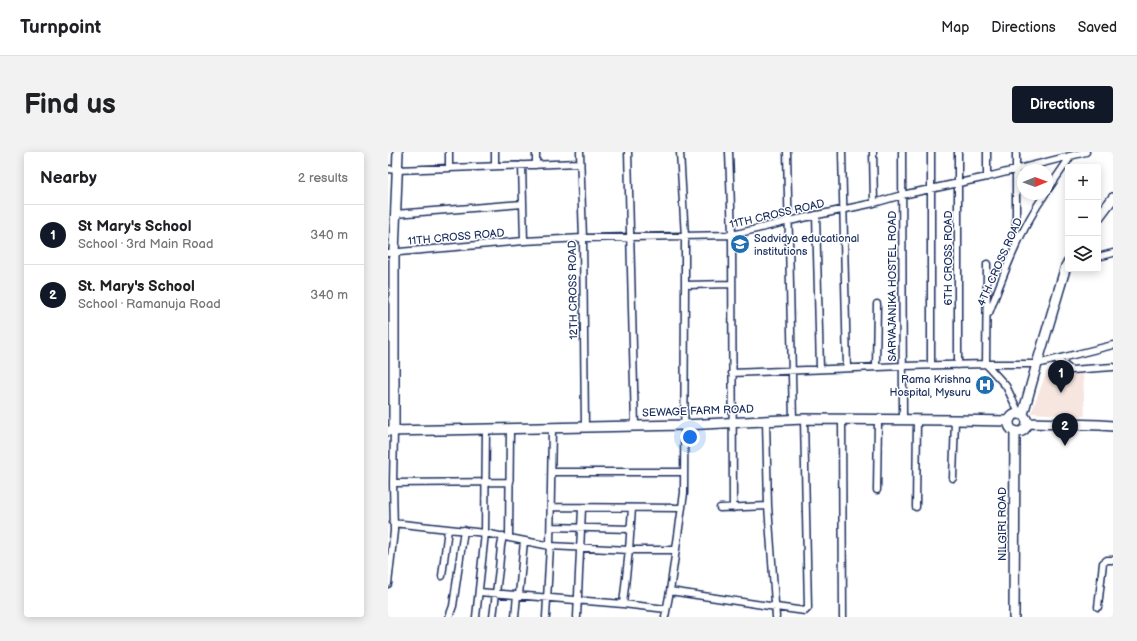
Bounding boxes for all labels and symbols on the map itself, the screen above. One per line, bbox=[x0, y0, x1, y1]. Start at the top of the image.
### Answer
north arrow bbox=[1017, 164, 1053, 200]
street label: 11TH CROSS ROAD bbox=[728, 197, 826, 231]
street label: 6TH CROSS ROAD bbox=[942, 210, 955, 306]
street label: SARVAJANIKA HOSTEL ROAD bbox=[886, 211, 899, 361]
street label: 4TH CROSS ROAD bbox=[975, 216, 1025, 308]
street label: 11TH CROSS ROAD bbox=[407, 226, 505, 248]
place label: Sadvidya educational institutions bbox=[754, 232, 859, 258]
school or university icon: Sadvidya educational institutions bbox=[729, 233, 751, 255]
street label: 12TH CROSS ROAD bbox=[566, 240, 580, 340]
pin: 1 bbox=[1048, 360, 1074, 393]
place label: Rama Krishna Hospital, Mysuru bbox=[890, 373, 971, 399]
hospital icon: Rama Krishna Hospital, Mysuru bbox=[974, 374, 996, 396]
street label: SEWAGE FARM ROAD bbox=[642, 403, 754, 419]
pin: 2 bbox=[1052, 413, 1078, 446]
your location bbox=[680, 427, 700, 447]
street label: NILGIRI ROAD bbox=[996, 487, 1009, 561]

